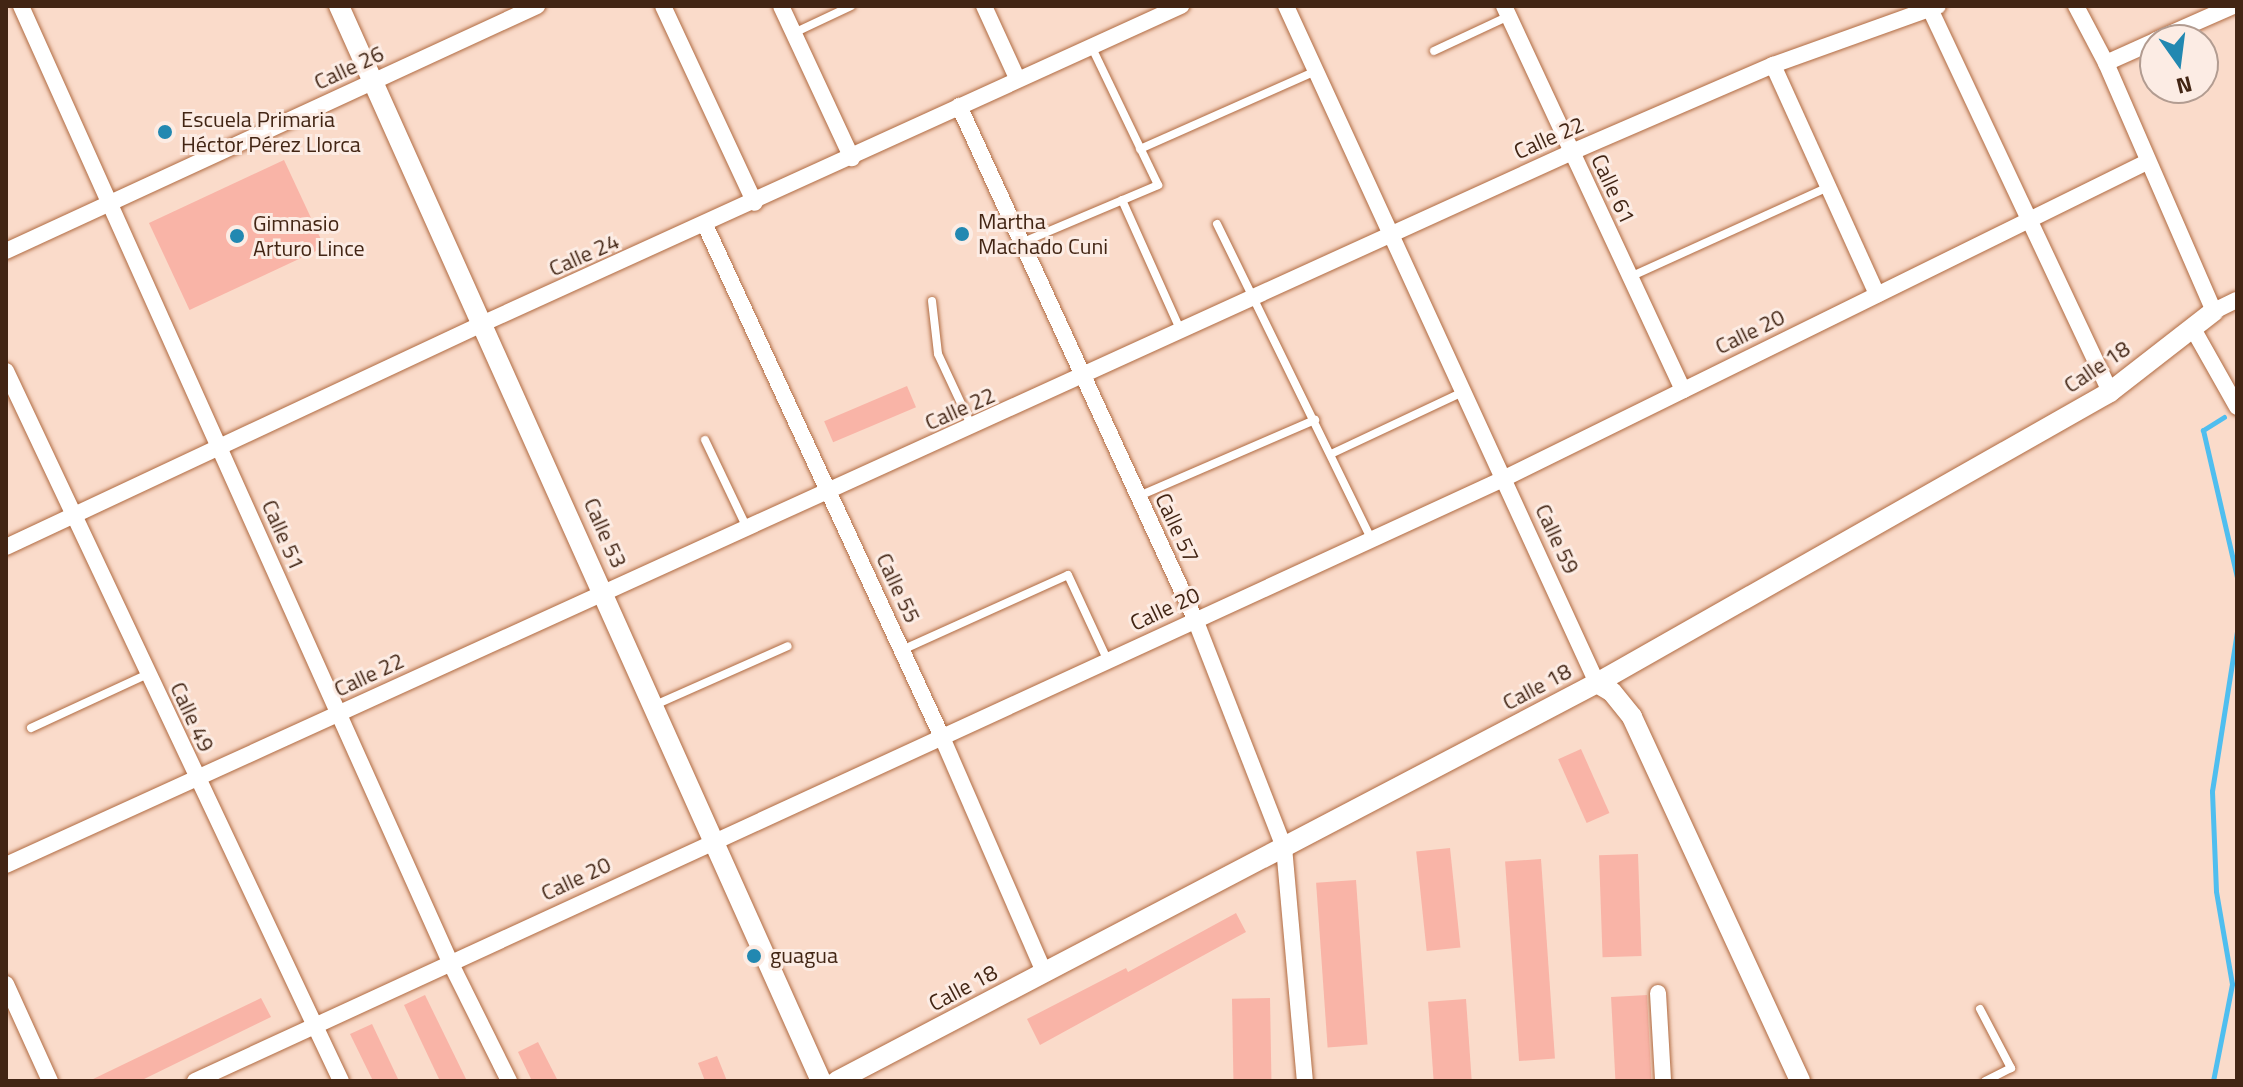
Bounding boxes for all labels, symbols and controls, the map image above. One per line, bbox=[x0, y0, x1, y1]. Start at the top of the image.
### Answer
north arrow bbox=[2139, 24, 2219, 104]
street label: Calle 26 bbox=[310, 40, 388, 96]
text: N bbox=[2173, 67, 2196, 104]
place label: Escuela Primaria Héctor Pérez Llorca bbox=[181, 106, 361, 158]
street label: Calle 22 bbox=[1510, 111, 1588, 165]
marker: Escuela Primaria Héctor Pérez Llorca bbox=[156, 123, 174, 141]
street label: Calle 61 bbox=[1585, 150, 1641, 228]
place label: Martha Machado Cuni bbox=[978, 208, 1108, 260]
place label: Gimnasio Arturo Lince bbox=[253, 210, 365, 262]
marker: Martha Machado Cuni bbox=[953, 225, 971, 243]
marker: Gimnasio Arturo Lince bbox=[228, 227, 246, 245]
street label: Calle 24 bbox=[545, 228, 623, 282]
street label: Calle 20 bbox=[1711, 304, 1789, 360]
street label: Calle 18 bbox=[2059, 335, 2135, 399]
street label: Calle 22 bbox=[921, 382, 999, 436]
street label: Calle 57 bbox=[1149, 489, 1205, 567]
street label: Calle 53 bbox=[578, 494, 632, 572]
street label: Calle 51 bbox=[256, 496, 310, 574]
street label: Calle 59 bbox=[1529, 500, 1585, 578]
street label: Calle 55 bbox=[870, 549, 926, 627]
street label: Calle 20 bbox=[1126, 581, 1204, 637]
street label: Calle 22 bbox=[330, 647, 408, 703]
street label: Calle 18 bbox=[1498, 658, 1576, 716]
street label: Calle 49 bbox=[164, 678, 220, 756]
street label: Calle 20 bbox=[537, 851, 615, 907]
place label: guagua bbox=[770, 943, 838, 969]
marker: guagua bbox=[745, 947, 763, 965]
street label: Calle 18 bbox=[924, 959, 1002, 1017]

